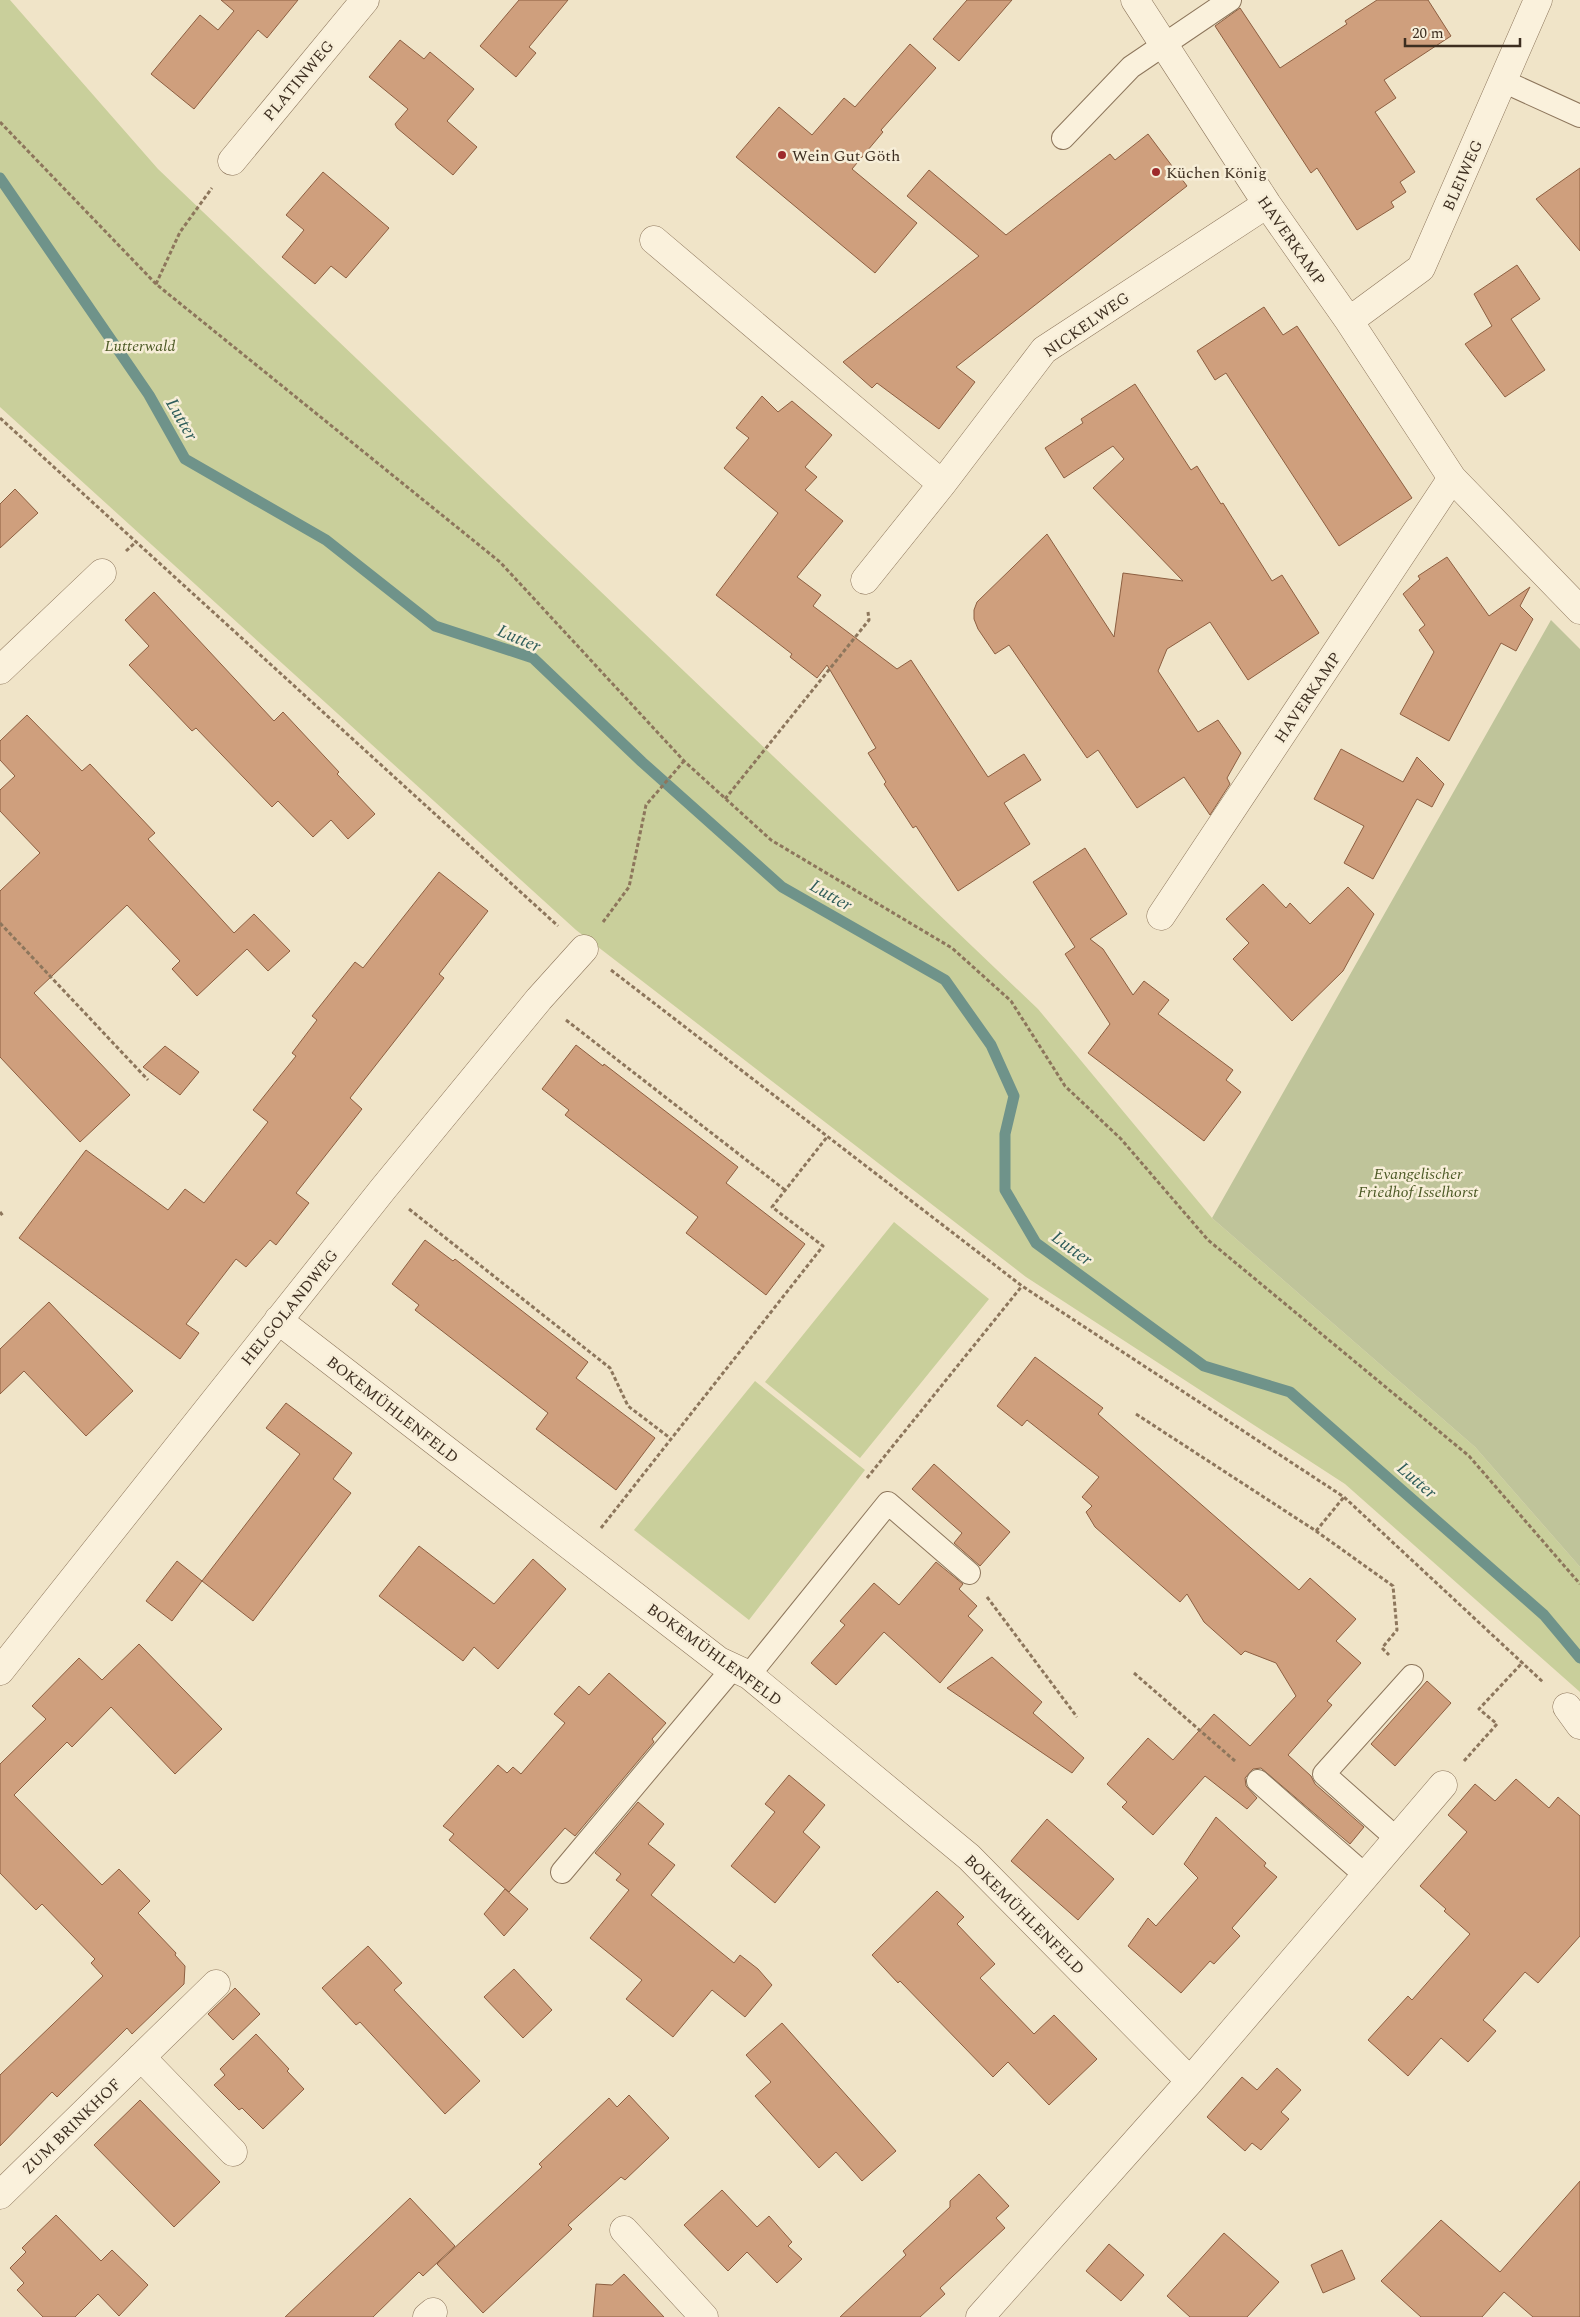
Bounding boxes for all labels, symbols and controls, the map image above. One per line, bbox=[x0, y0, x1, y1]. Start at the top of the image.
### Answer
scale bar bbox=[1405, 15, 1520, 47]
text: 20 m bbox=[1412, 22, 1444, 45]
street label: PLATINWEG bbox=[258, 35, 340, 127]
street label: BLEIWEG bbox=[1437, 136, 1489, 215]
place label: Wein Gut Göth bbox=[792, 144, 900, 168]
marker: Wein Gut Göth bbox=[776, 149, 788, 161]
place label: Küchen König bbox=[1166, 161, 1267, 185]
marker: Küchen König bbox=[1150, 166, 1162, 178]
street label: HAVERKAMP bbox=[1251, 191, 1331, 291]
street label: NICKELWEG bbox=[1038, 286, 1135, 364]
park label: Lutterwald bbox=[104, 334, 176, 358]
water label: Lutter bbox=[159, 393, 205, 446]
water label: Lutter bbox=[493, 617, 546, 660]
street label: HAVERKAMP bbox=[1268, 647, 1347, 748]
water label: Lutter bbox=[804, 872, 858, 919]
park label: Evangelischer Friedhof Isselhorst bbox=[1358, 1162, 1479, 1204]
water label: Lutter bbox=[1046, 1224, 1099, 1273]
street label: HELGOLANDWEG bbox=[235, 1244, 344, 1371]
street label: BOKEMÜHLENFELD bbox=[321, 1350, 464, 1469]
water label: Lutter bbox=[1391, 1455, 1443, 1506]
street label: BOKEMÜHLENFELD bbox=[642, 1597, 787, 1712]
street label: BOKEMÜHLENFELD bbox=[958, 1849, 1090, 1981]
street label: ZUM BRINKHOF bbox=[17, 2073, 127, 2180]

